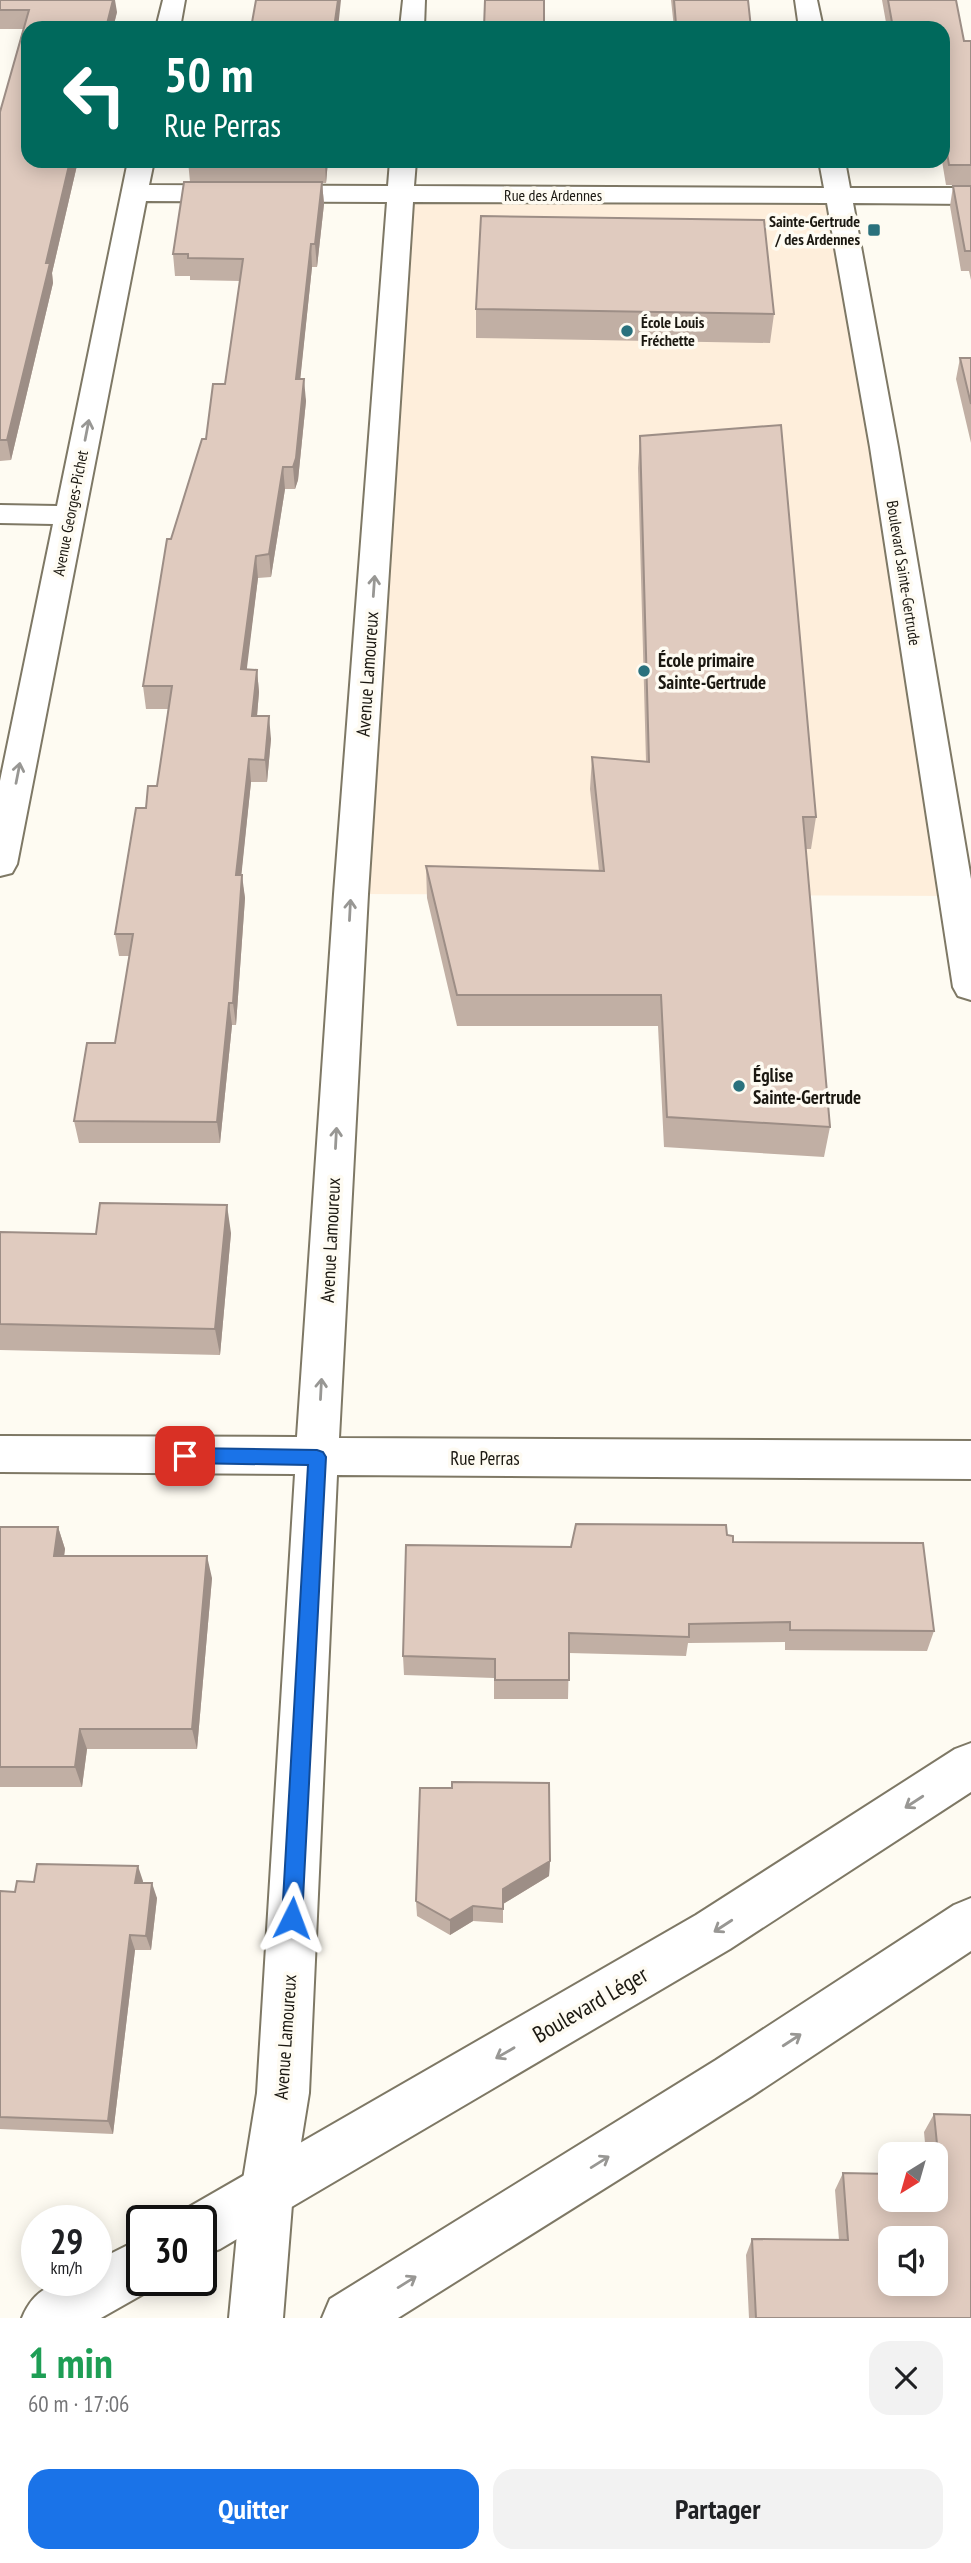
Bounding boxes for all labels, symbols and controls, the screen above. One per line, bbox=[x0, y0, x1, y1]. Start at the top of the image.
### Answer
text: 50 m bbox=[164, 42, 253, 106]
icon: left bbox=[49, 49, 140, 140]
text: Rue Perras bbox=[164, 104, 281, 146]
street label: Rue des Ardennes bbox=[504, 185, 602, 205]
place label: Sainte-Gertrude / des Ardennes bbox=[769, 211, 860, 249]
marker: Sainte-Gertrude / des Ardennes bbox=[866, 222, 882, 238]
place label: École Louis Fréchette bbox=[641, 312, 705, 350]
marker: École Louis Fréchette bbox=[619, 323, 635, 339]
one-way arrow bbox=[80, 419, 94, 442]
street label: Avenue Georges-Pichet bbox=[48, 448, 92, 578]
street label: Boulevard Sainte-Gertrude bbox=[883, 499, 925, 647]
one-way arrow bbox=[368, 575, 381, 598]
street label: Avenue Lamoureux bbox=[351, 611, 383, 737]
place label: École primaire Sainte-Gertrude bbox=[658, 648, 766, 694]
marker: École primaire Sainte-Gertrude bbox=[636, 663, 652, 679]
one-way arrow bbox=[12, 762, 26, 785]
one-way arrow bbox=[344, 900, 357, 922]
place label: Église Sainte-Gertrude bbox=[753, 1063, 861, 1109]
marker: Église Sainte-Gertrude bbox=[731, 1078, 747, 1094]
one-way arrow bbox=[330, 1127, 343, 1149]
street label: Avenue Lamoureux bbox=[315, 1177, 345, 1303]
one-way arrow bbox=[315, 1378, 328, 1401]
pin bbox=[155, 1426, 215, 1486]
icon: arrive bbox=[166, 1437, 204, 1475]
street label: Rue Perras bbox=[450, 1446, 520, 1470]
one-way arrow bbox=[904, 1796, 924, 1810]
position arrow bbox=[255, 1881, 329, 1955]
one-way arrow bbox=[714, 1919, 733, 1933]
street label: Boulevard Léger bbox=[527, 1959, 653, 2049]
street label: Avenue Lamoureux bbox=[269, 1974, 301, 2100]
one-way arrow bbox=[782, 2033, 802, 2047]
one-way arrow bbox=[496, 2047, 516, 2061]
north arrow bbox=[878, 2142, 948, 2212]
map controls bbox=[878, 2142, 948, 2296]
one-way arrow bbox=[590, 2154, 610, 2168]
speed limit sign: 30 bbox=[126, 2205, 217, 2296]
text: 29 bbox=[50, 2218, 83, 2264]
button: sound bbox=[878, 2226, 948, 2296]
text: km/h bbox=[51, 2256, 82, 2279]
one-way arrow bbox=[397, 2274, 417, 2288]
text: 1 min bbox=[28, 2335, 113, 2390]
button: close bbox=[869, 2341, 943, 2415]
text: 60 m · 17:06 bbox=[28, 2389, 129, 2418]
button: Quitter bbox=[28, 2469, 479, 2549]
button: Partager bbox=[493, 2469, 943, 2549]

